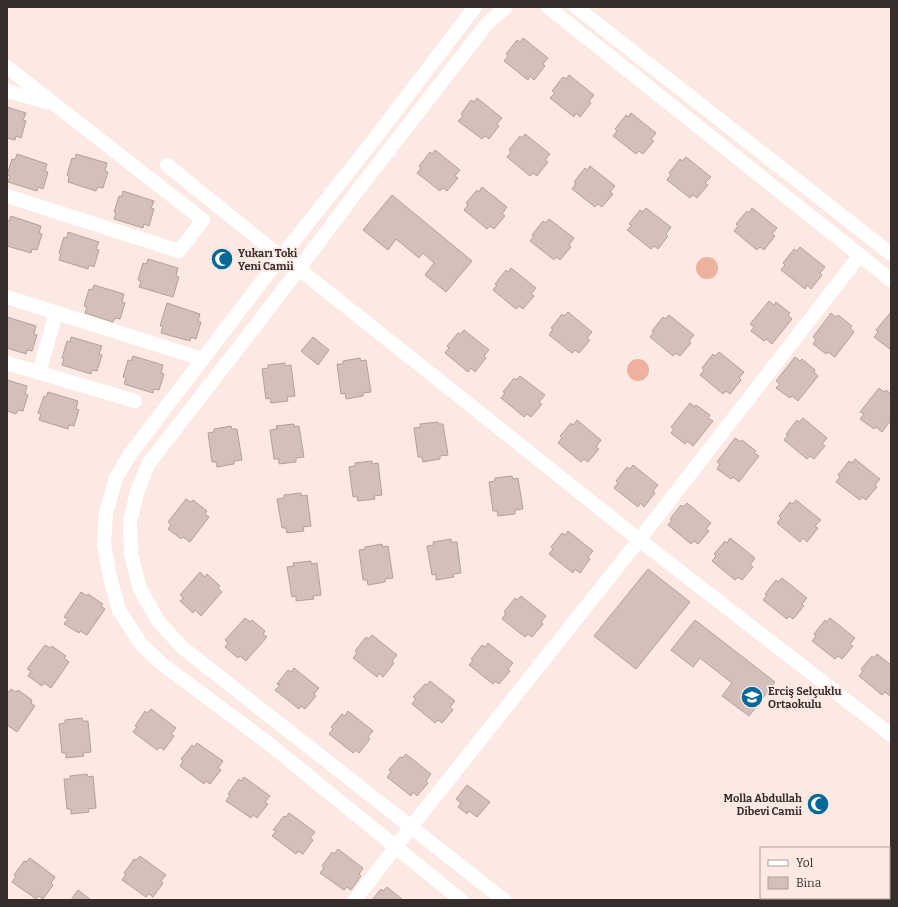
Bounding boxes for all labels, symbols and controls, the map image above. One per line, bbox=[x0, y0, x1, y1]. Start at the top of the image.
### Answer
mosque icon: Yukarı Toki Yeni Camii bbox=[209, 246, 235, 272]
place label: Yukarı Toki Yeni Camii bbox=[238, 247, 298, 273]
school or university icon: Erciş Selçuklu Ortaokulu bbox=[739, 684, 765, 710]
place label: Erciş Selçuklu Ortaokulu bbox=[768, 685, 841, 711]
mosque icon: Molla Abdullah Dibevi Camii bbox=[805, 791, 831, 817]
place label: Molla Abdullah Dibevi Camii bbox=[723, 792, 802, 818]
legend bbox=[760, 847, 890, 899]
text: Yol bbox=[796, 856, 814, 870]
text: Bina bbox=[796, 876, 822, 890]

